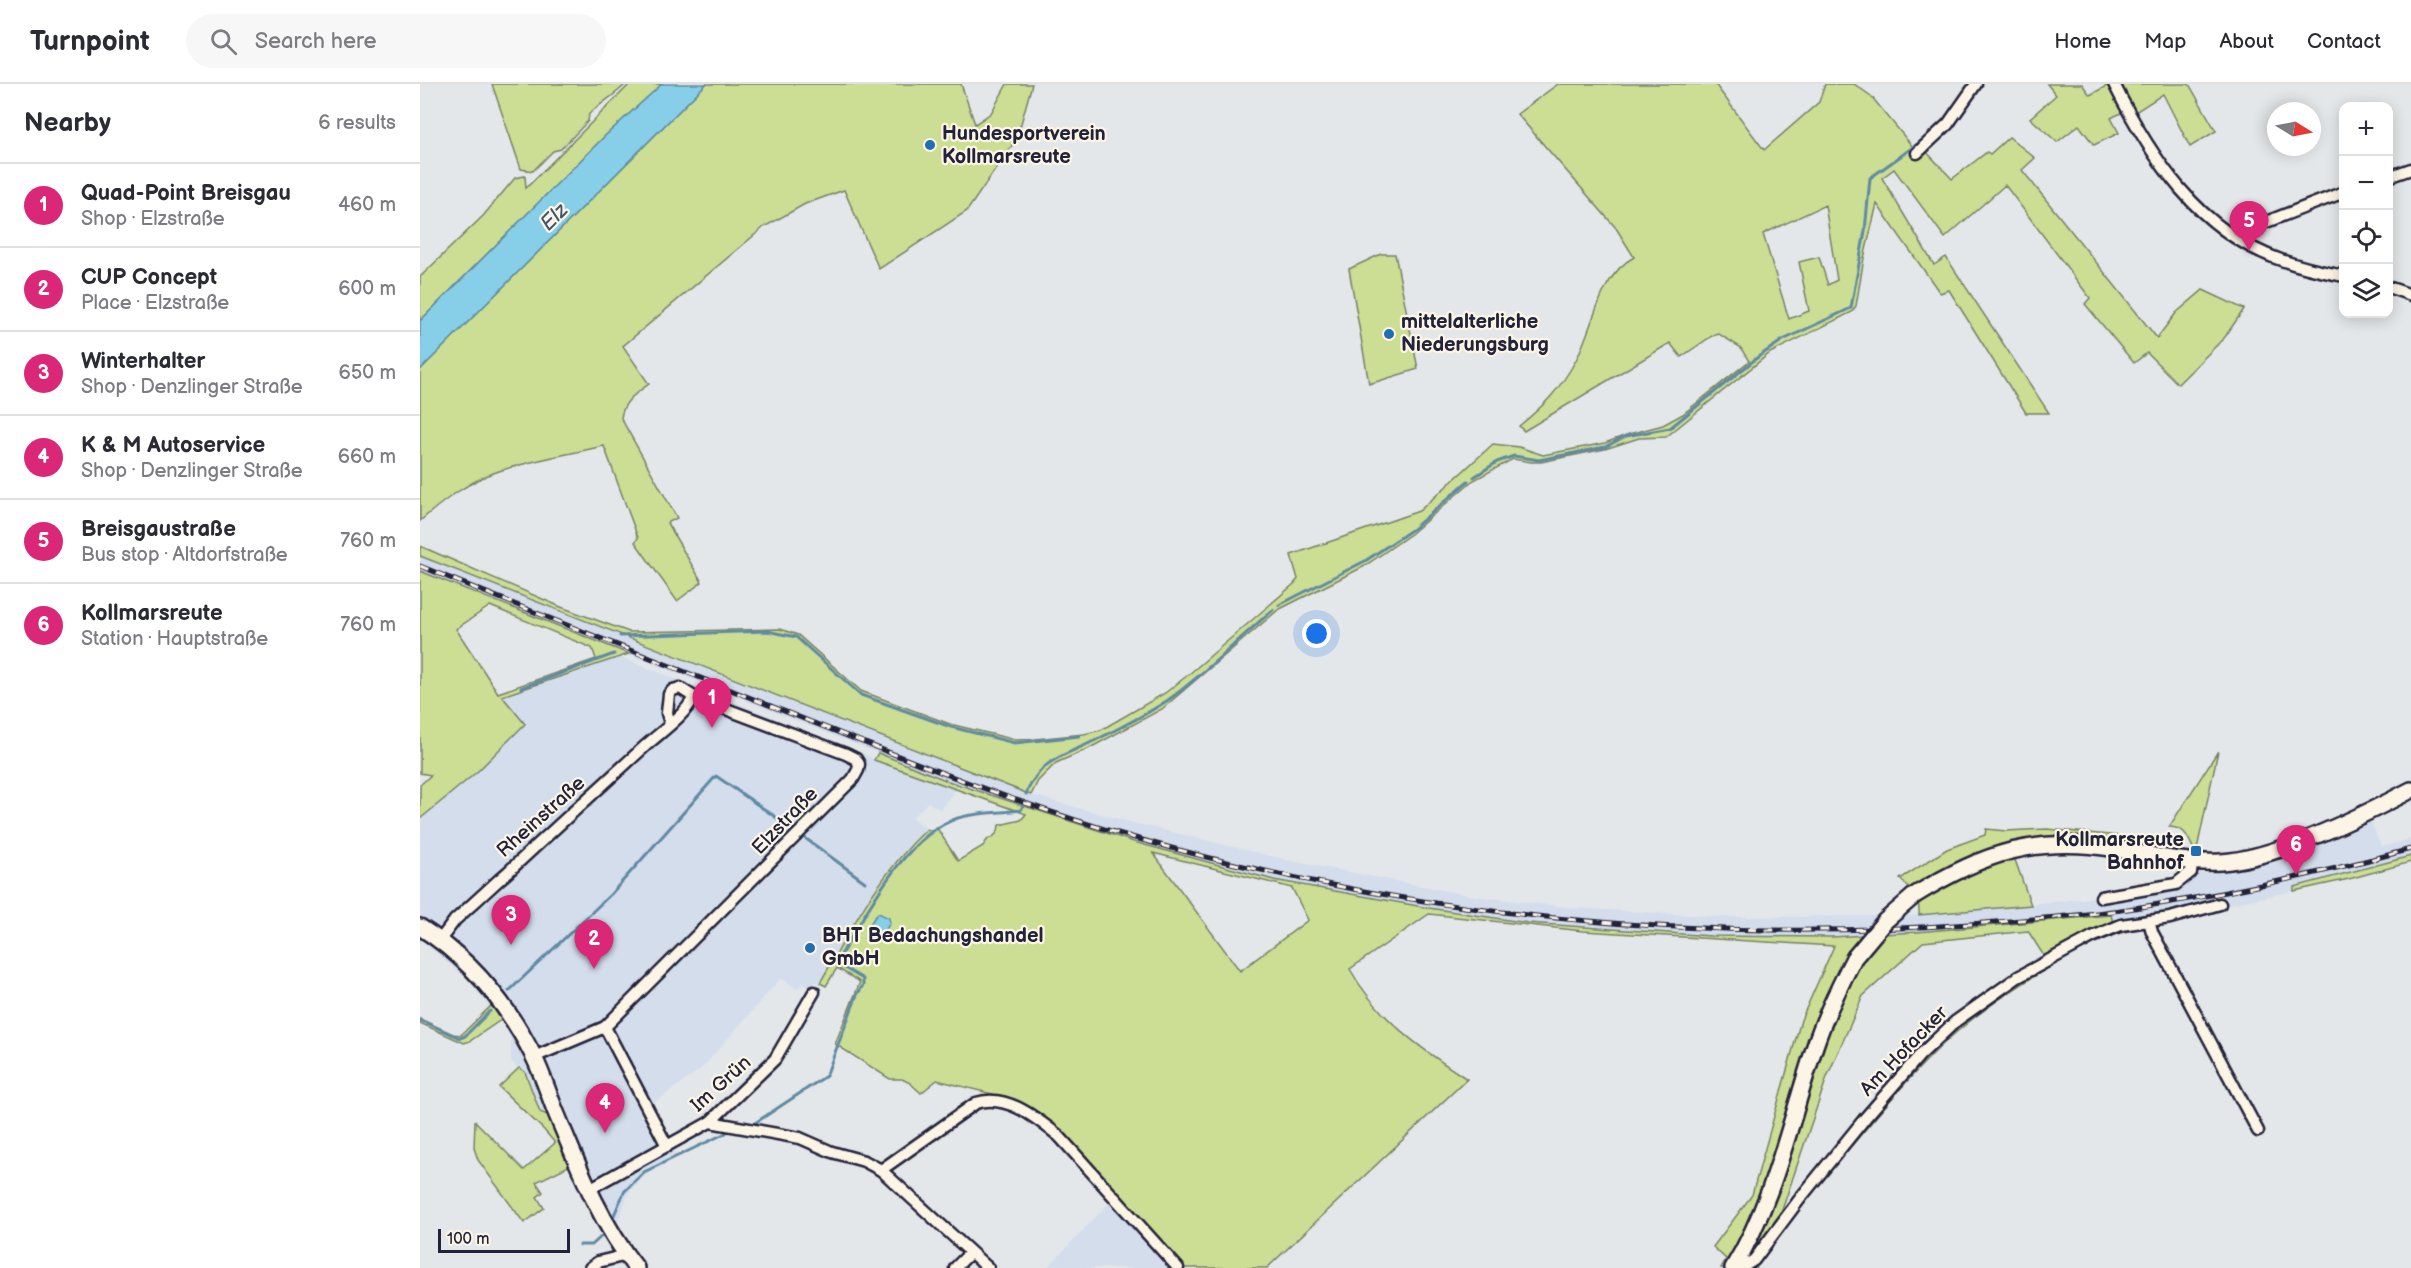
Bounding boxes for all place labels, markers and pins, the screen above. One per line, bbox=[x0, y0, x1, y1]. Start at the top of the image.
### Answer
place label: Hundesportverein Kollmarsreute bbox=[942, 122, 1106, 169]
marker: Hundesportverein Kollmarsreute bbox=[923, 138, 937, 152]
pin: 5 bbox=[2230, 202, 2268, 251]
place label: mittelalterliche Niederungsburg bbox=[1401, 310, 1549, 357]
marker: mittelalterliche Niederungsburg bbox=[1382, 327, 1396, 341]
pin: 1 bbox=[692, 678, 732, 728]
pin: 6 bbox=[2276, 826, 2316, 875]
place label: Kollmarsreute Bahnhof bbox=[2055, 828, 2185, 875]
marker: Kollmarsreute Bahnhof bbox=[2189, 844, 2203, 858]
pin: 3 bbox=[492, 896, 530, 945]
pin: 2 bbox=[574, 920, 614, 969]
place label: BHT Bedachungshandel GmbH bbox=[822, 924, 1044, 971]
marker: BHT Bedachungshandel GmbH bbox=[803, 941, 817, 955]
pin: 4 bbox=[586, 1084, 624, 1133]

